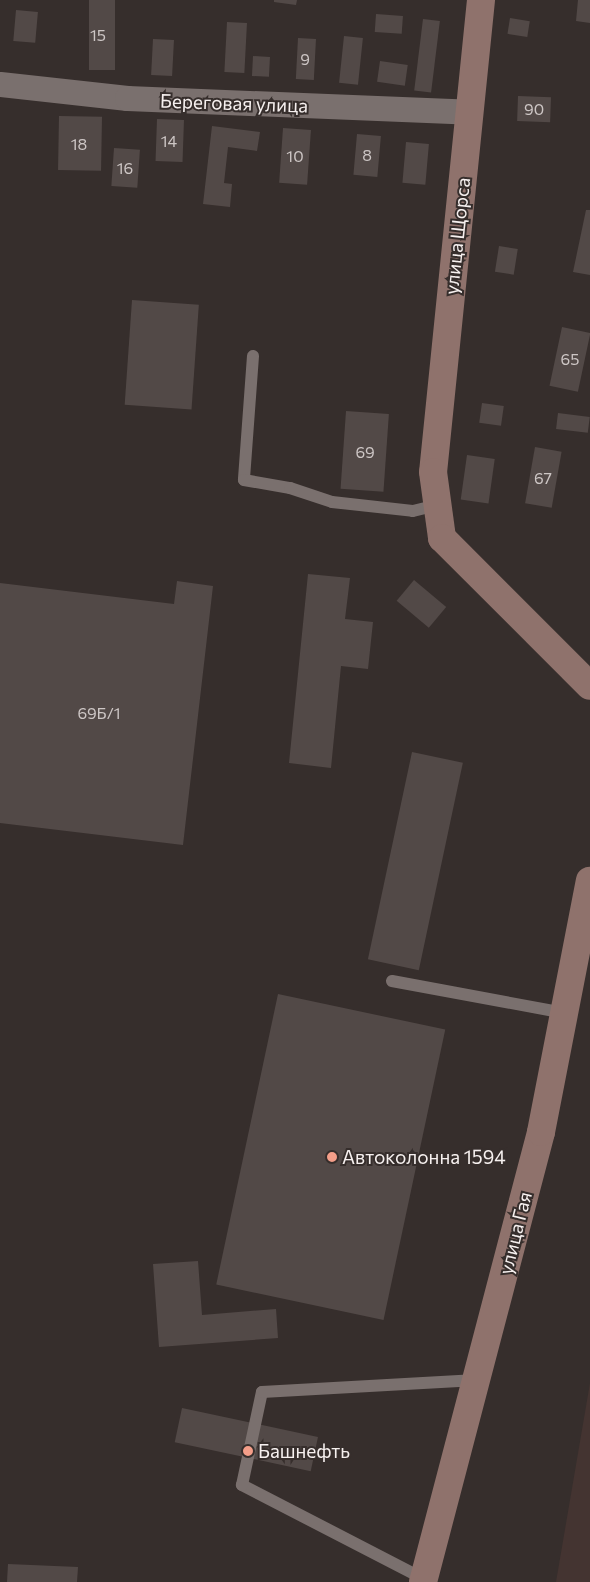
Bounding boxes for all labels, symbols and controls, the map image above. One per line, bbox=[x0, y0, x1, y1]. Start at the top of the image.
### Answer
house number: 15 bbox=[90, 25, 106, 45]
house number: 9 bbox=[300, 49, 310, 69]
street label: Береговая улица bbox=[160, 89, 308, 117]
house number: 90 bbox=[524, 99, 544, 119]
house number: 14 bbox=[161, 131, 177, 151]
house number: 18 bbox=[71, 134, 87, 154]
house number: 8 bbox=[362, 145, 372, 165]
house number: 10 bbox=[286, 146, 304, 166]
house number: 16 bbox=[117, 158, 133, 178]
street label: улица Щорса bbox=[440, 176, 474, 296]
house number: 65 bbox=[561, 349, 579, 369]
house number: 69 bbox=[355, 442, 375, 462]
house number: 67 bbox=[534, 468, 552, 488]
house number: 69Б/1 bbox=[77, 703, 121, 723]
place label: Автоколонна 1594 bbox=[342, 1146, 506, 1168]
marker: Автоколонна 1594 bbox=[326, 1151, 338, 1163]
street label: улица Гая bbox=[494, 1189, 536, 1277]
place label: Башнефть bbox=[258, 1440, 350, 1462]
marker: Башнефть bbox=[242, 1445, 254, 1457]

